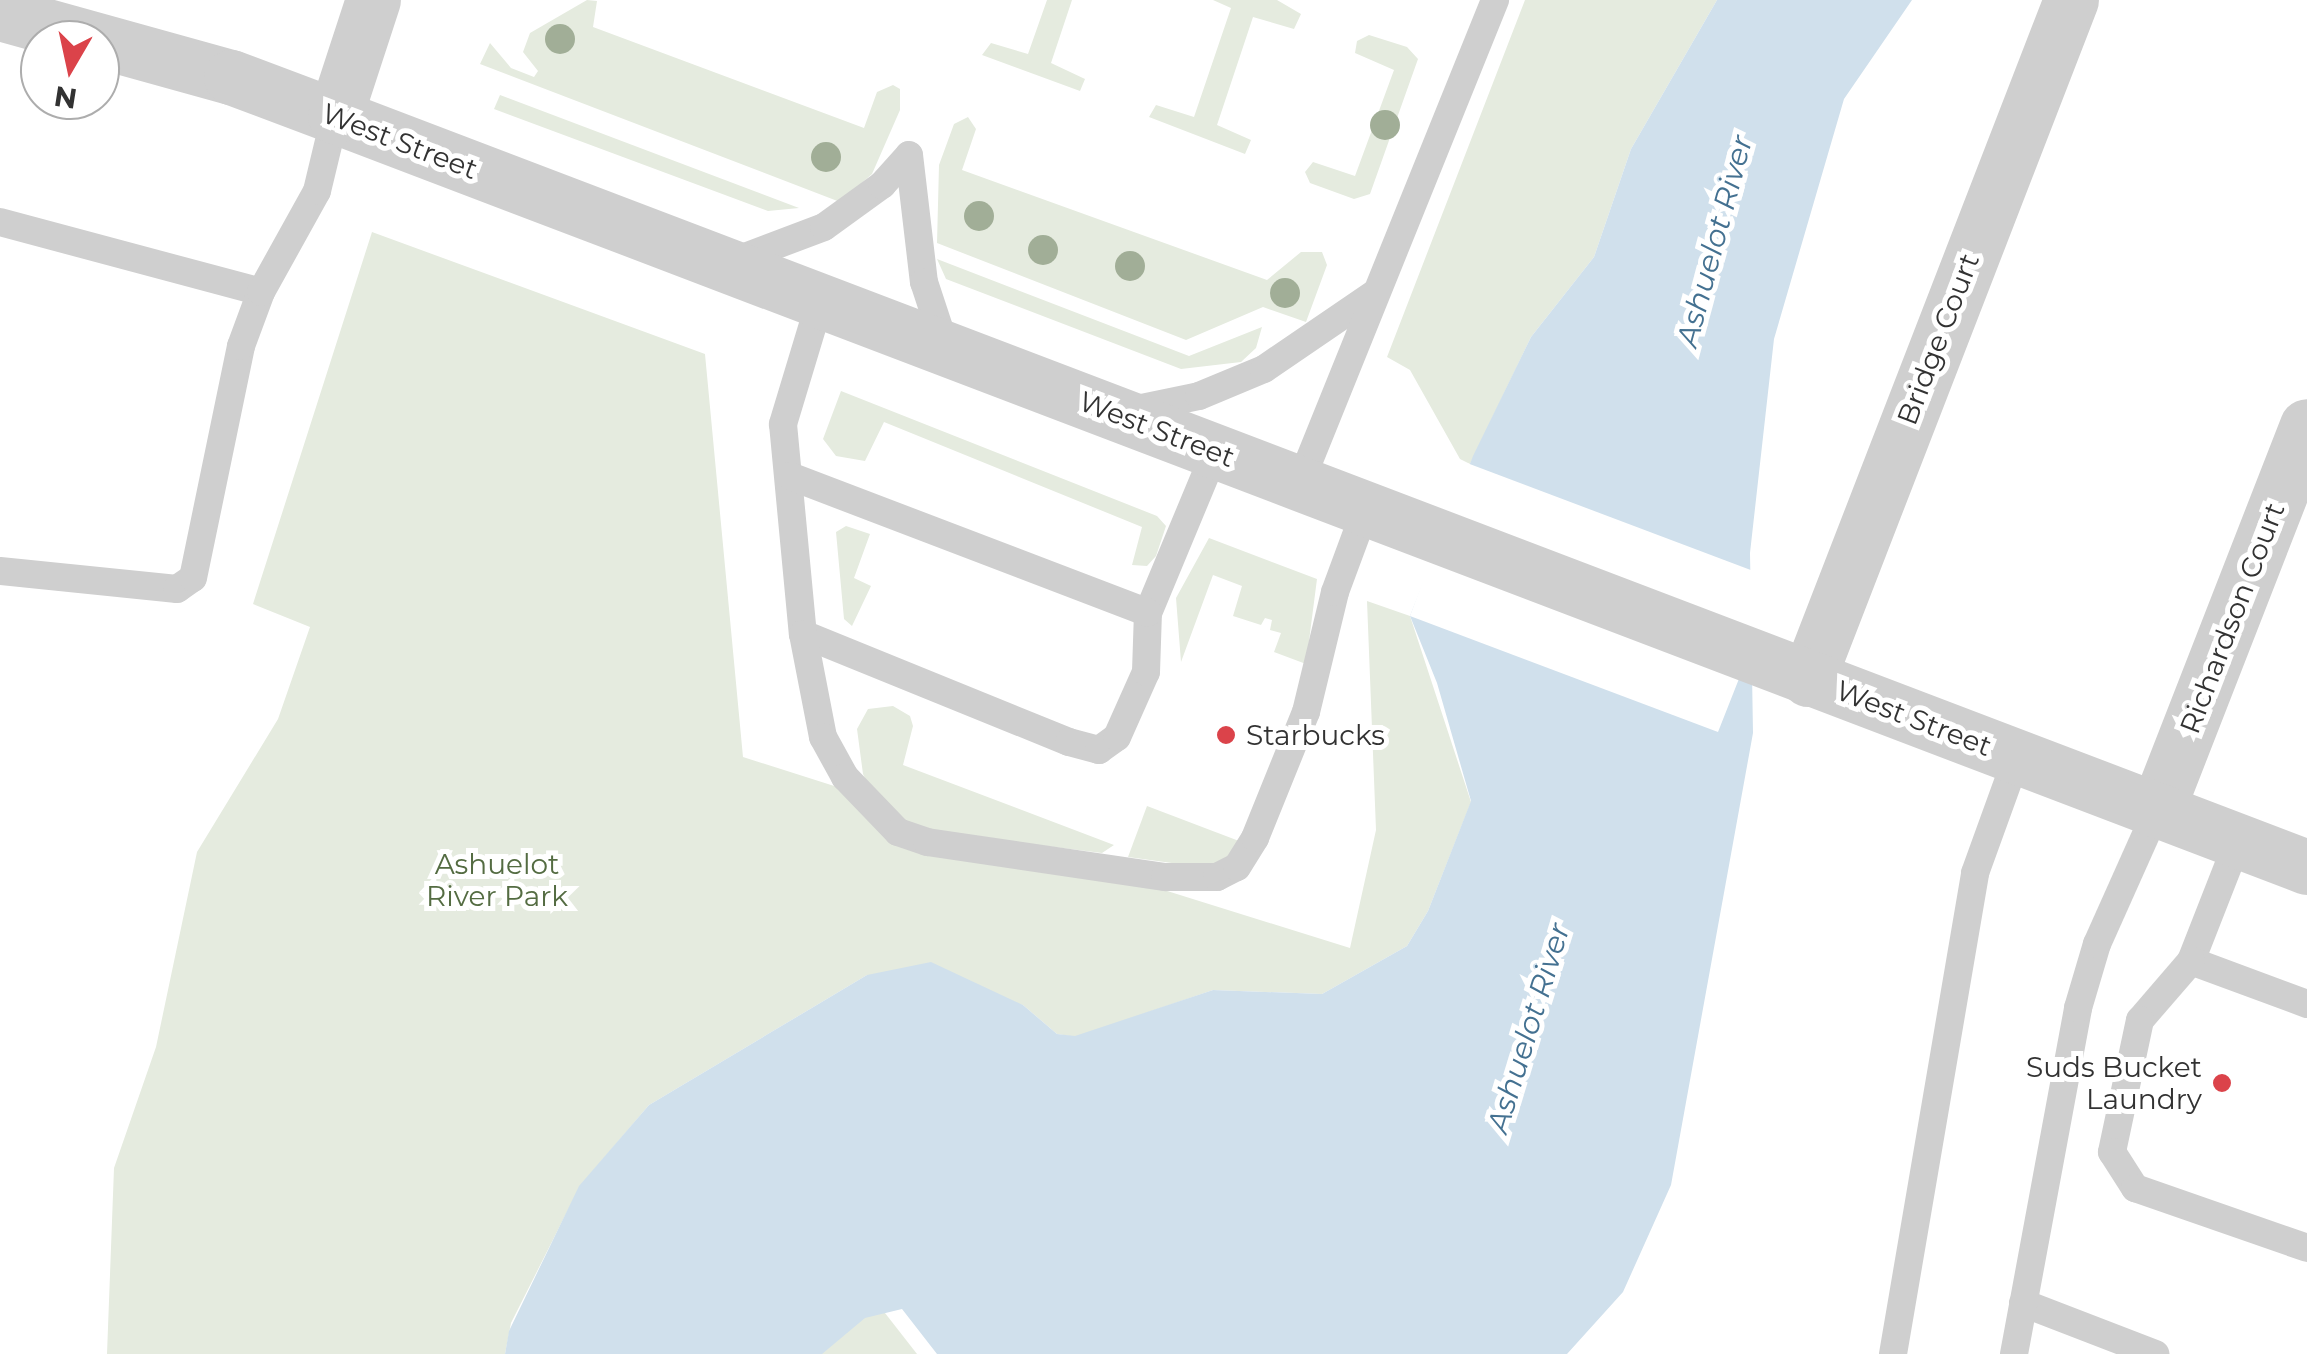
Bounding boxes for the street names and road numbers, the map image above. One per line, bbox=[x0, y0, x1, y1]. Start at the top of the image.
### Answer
street label: West Street bbox=[318, 96, 482, 186]
street label: Bridge Court bbox=[1890, 249, 1986, 429]
street label: West Street bbox=[1075, 384, 1239, 474]
street label: Richardson Court bbox=[2172, 498, 2292, 738]
street label: West Street bbox=[1832, 673, 1996, 763]

